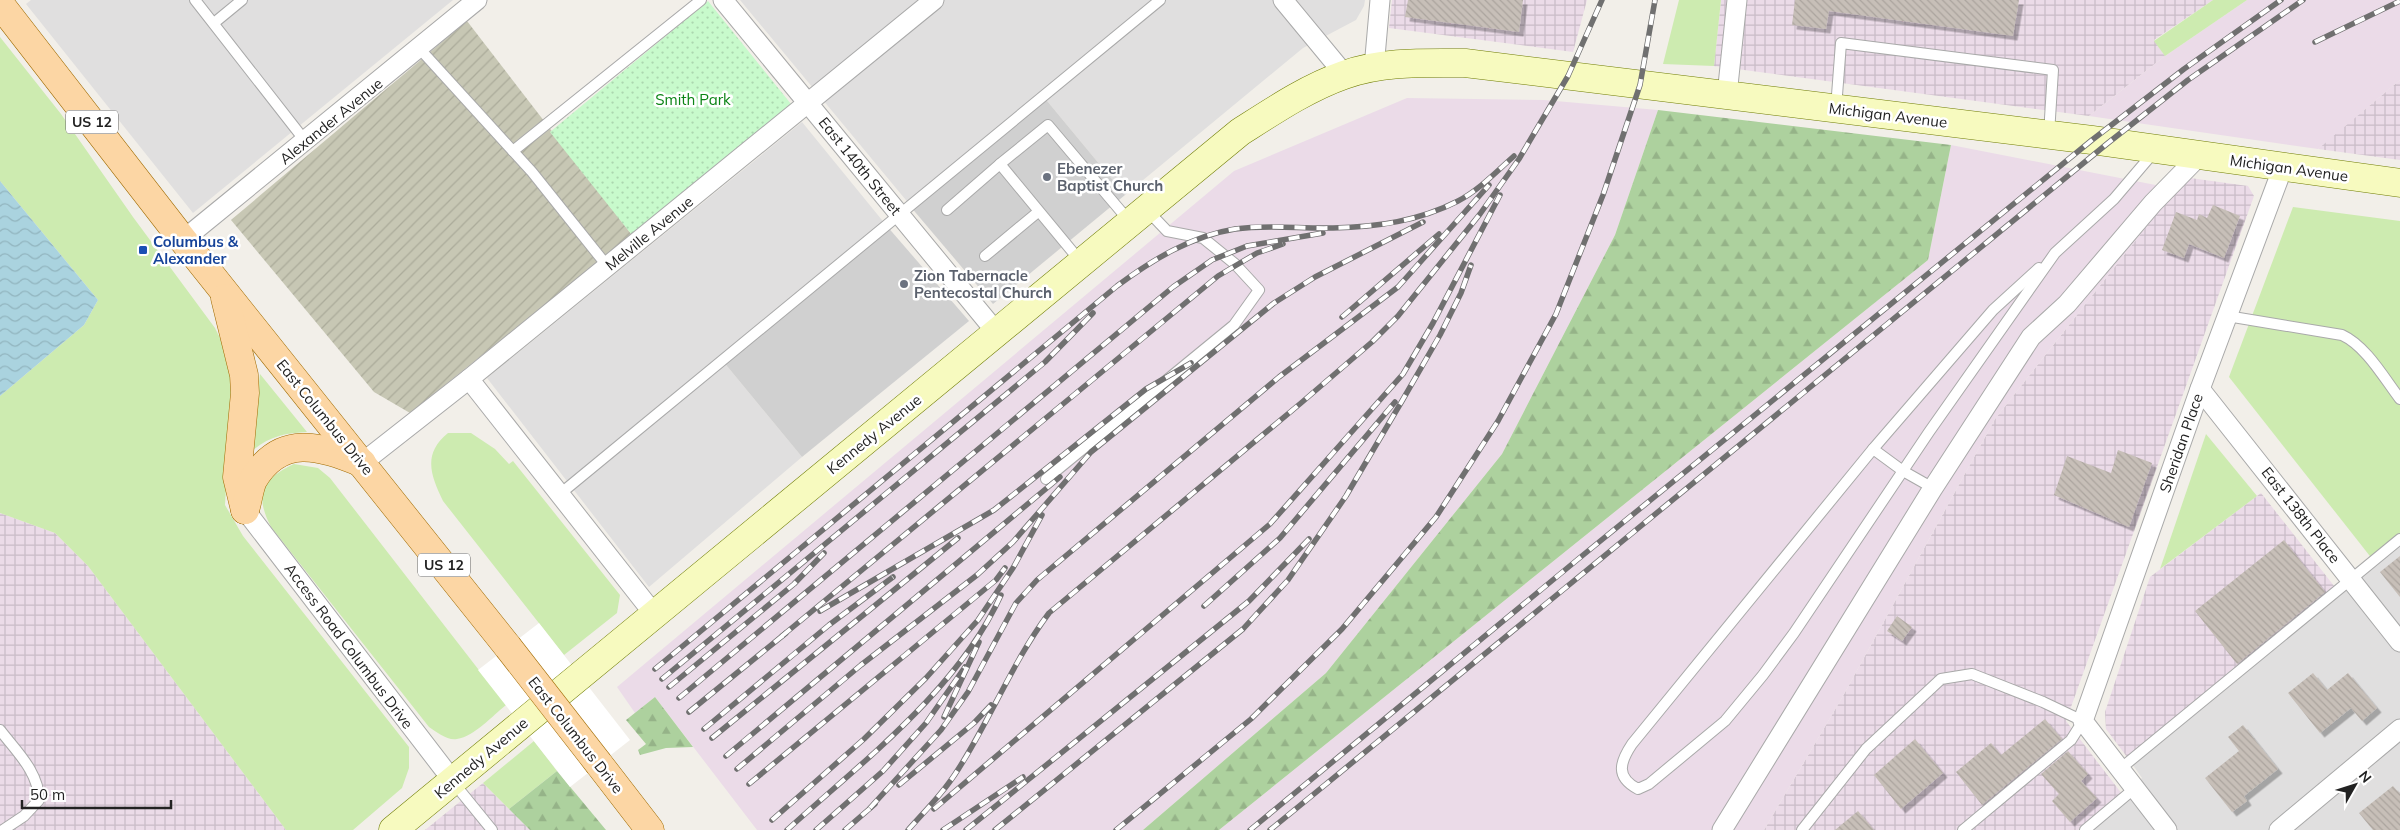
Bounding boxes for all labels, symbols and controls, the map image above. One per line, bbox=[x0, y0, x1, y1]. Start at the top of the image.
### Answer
street label: Alexander Avenue bbox=[276, 74, 386, 168]
park label: Smith Park bbox=[655, 90, 731, 109]
street label: Michigan Avenue bbox=[1828, 98, 1948, 132]
road number: US 12 bbox=[66, 110, 118, 134]
street label: East 140th Street bbox=[815, 113, 905, 219]
street label: Michigan Avenue bbox=[2229, 150, 2349, 186]
place label: Ebenezer Baptist Church bbox=[1057, 159, 1163, 195]
marker: Ebenezer Baptist Church bbox=[1041, 171, 1053, 183]
street label: Melville Avenue bbox=[601, 192, 697, 274]
place label: Columbus & Alexander bbox=[153, 232, 239, 268]
marker: Columbus & Alexander bbox=[137, 244, 149, 256]
place label: Zion Tabernacle Pentecostal Church bbox=[914, 266, 1052, 302]
marker: Zion Tabernacle Pentecostal Church bbox=[898, 278, 910, 290]
street label: East Columbus Drive bbox=[273, 355, 377, 479]
street label: Kennedy Avenue bbox=[823, 390, 925, 478]
street label: Sheridan Place bbox=[2155, 391, 2207, 495]
street label: East 138th Place bbox=[2258, 463, 2344, 567]
road number: US 12 bbox=[418, 554, 470, 576]
street label: Access Road Columbus Drive bbox=[281, 560, 417, 732]
street label: East Columbus Drive bbox=[524, 673, 628, 797]
street label: Kennedy Avenue bbox=[430, 713, 532, 803]
north arrow bbox=[2330, 760, 2380, 810]
text: N bbox=[2355, 767, 2375, 787]
scale bar bbox=[22, 778, 171, 810]
text: 50 m bbox=[30, 785, 65, 804]

